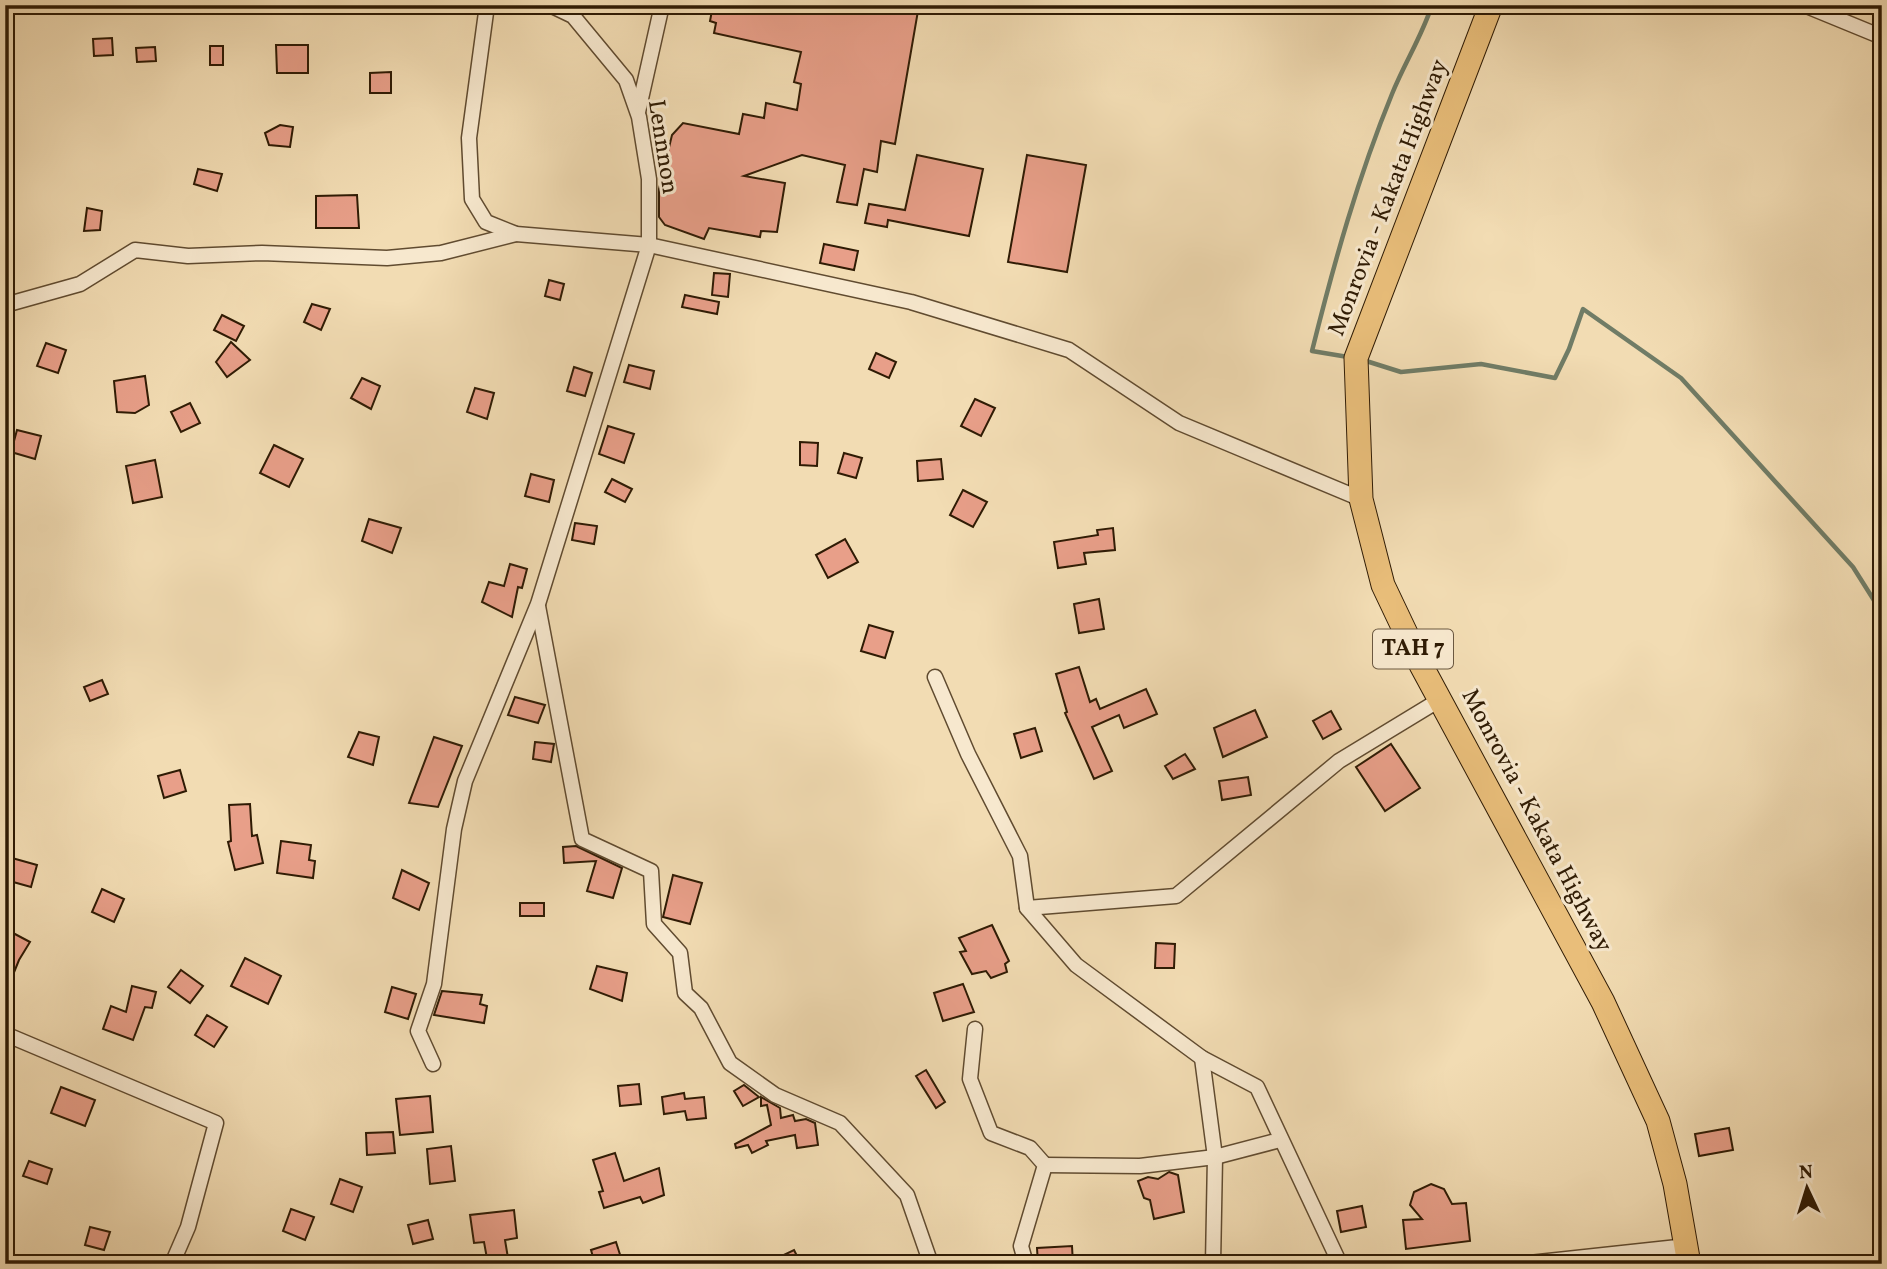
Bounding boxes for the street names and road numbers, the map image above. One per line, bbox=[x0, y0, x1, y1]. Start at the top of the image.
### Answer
street label: Monrovia - Kakata Highway bbox=[1320, 55, 1458, 341]
street label: Lennnon bbox=[638, 97, 686, 197]
road number: TAH 7 bbox=[1373, 629, 1453, 668]
street label: Monrovia - Kakata Highway bbox=[1452, 683, 1620, 959]

